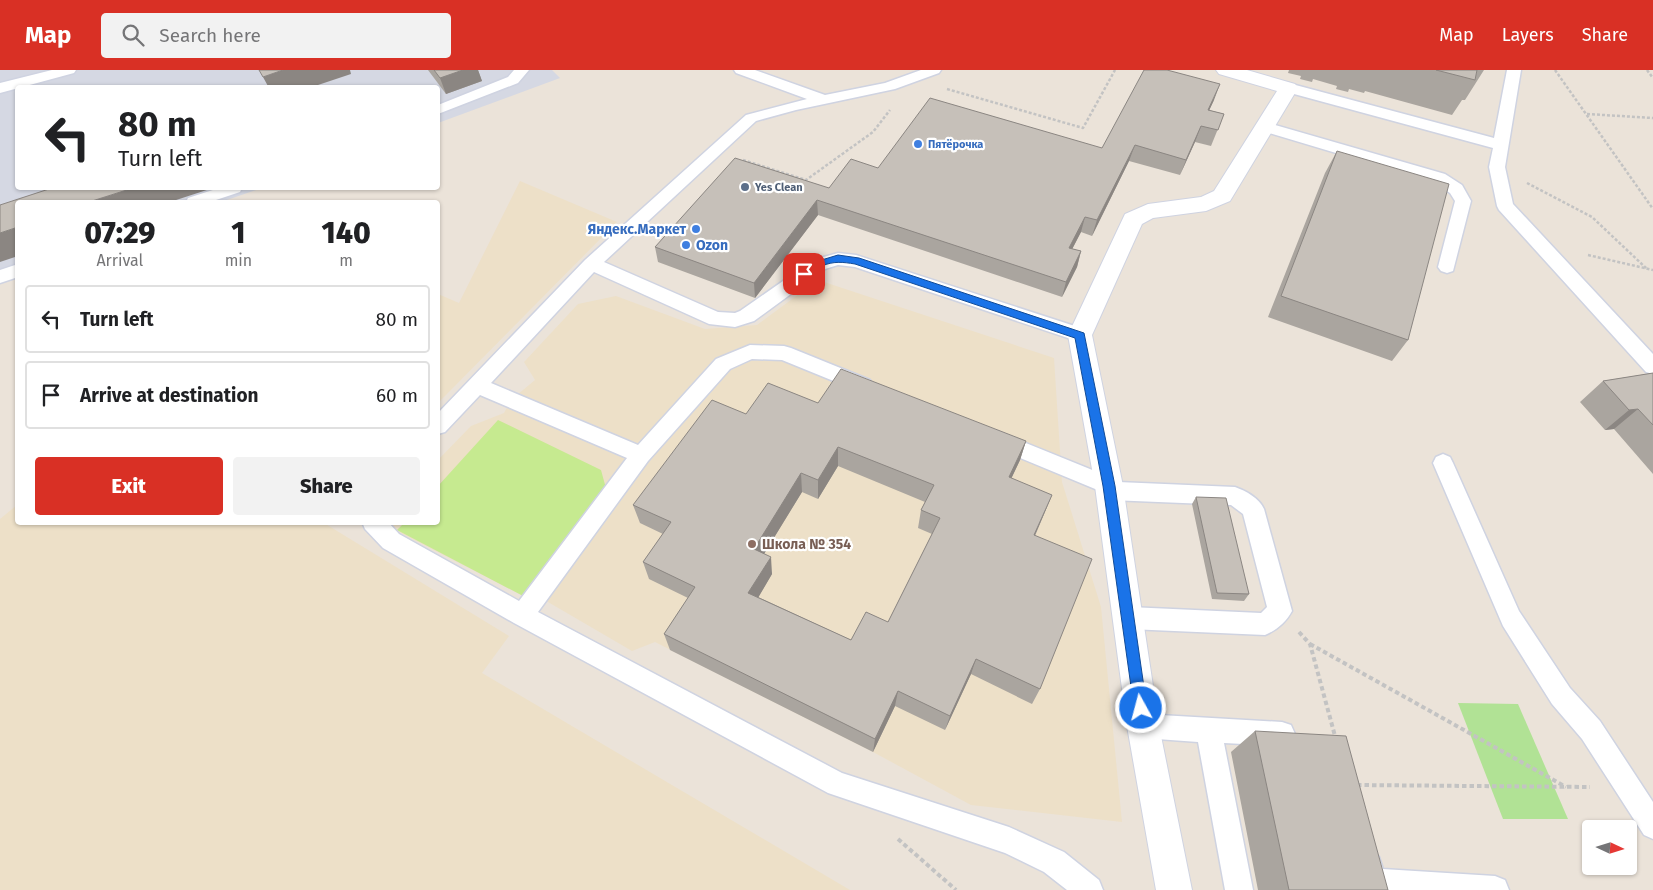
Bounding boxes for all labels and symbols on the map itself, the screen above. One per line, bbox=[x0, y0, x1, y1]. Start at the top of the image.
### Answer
marker: Пятёрочка bbox=[912, 138, 924, 150]
place label: Пятёрочка bbox=[928, 138, 983, 151]
marker: Yes Clean bbox=[739, 181, 751, 193]
place label: Yes Clean bbox=[754, 181, 803, 194]
place label: Яндекс.Маркет bbox=[588, 221, 686, 238]
marker: Яндекс.Маркет bbox=[690, 223, 702, 235]
place label: Ozon bbox=[696, 237, 728, 254]
marker: Ozon bbox=[680, 239, 692, 251]
pin bbox=[783, 253, 825, 295]
place label: Школа № 354 bbox=[762, 536, 851, 553]
marker: Школа № 354 bbox=[746, 538, 758, 550]
position arrow bbox=[1114, 681, 1166, 733]
north arrow bbox=[1582, 820, 1638, 875]

